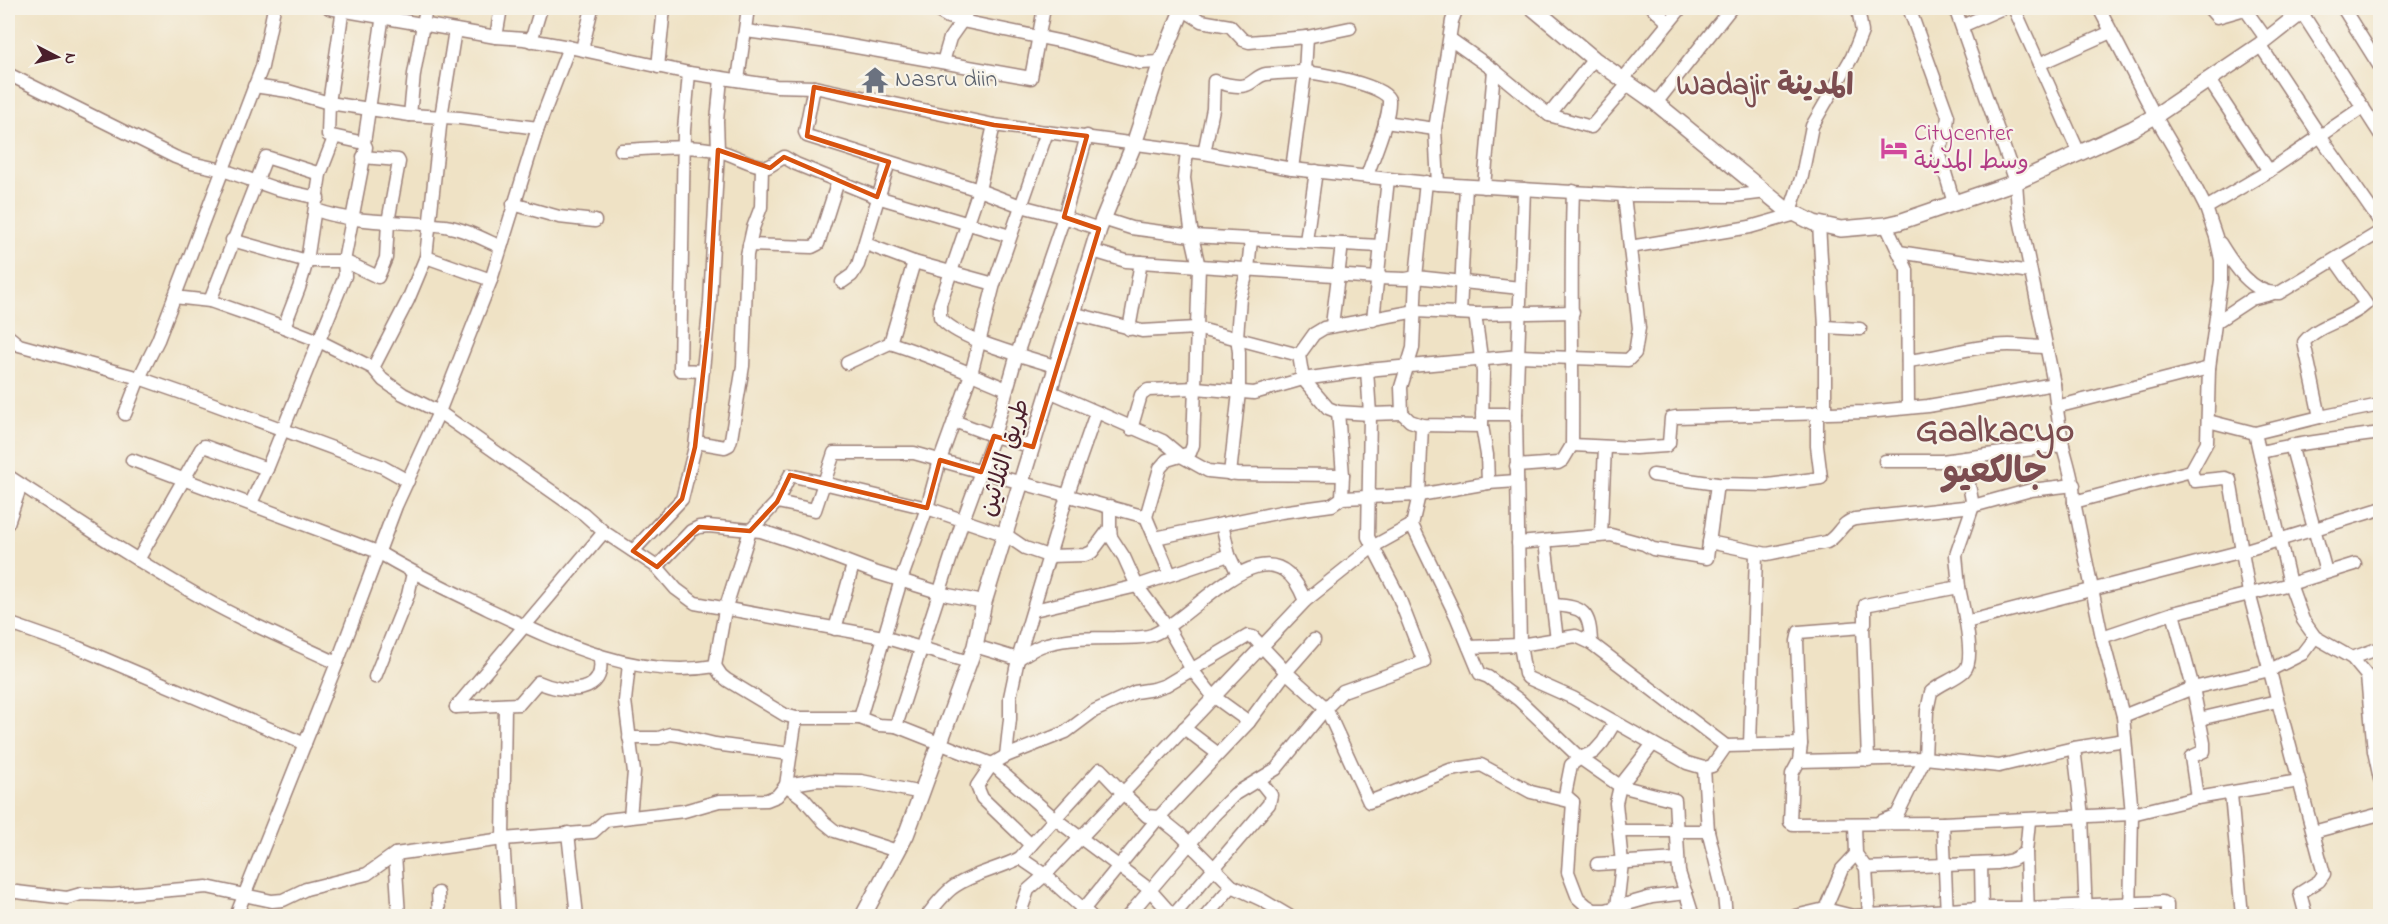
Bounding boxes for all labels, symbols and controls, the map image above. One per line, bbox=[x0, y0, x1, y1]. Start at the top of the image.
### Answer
north arrow bbox=[27, 27, 87, 87]
text: N bbox=[57, 52, 82, 66]
place label: Nasru diin bbox=[895, 63, 997, 98]
temple icon: Nasru diin bbox=[860, 65, 890, 95]
district label: Wadajir المدينة bbox=[1676, 65, 1854, 109]
place label: Citycenter وسط المدينة bbox=[1914, 117, 2029, 180]
hotel icon: Citycenter وسط المدينة bbox=[1879, 133, 1909, 163]
street label: طريق الثلاثين bbox=[972, 395, 1040, 521]
district label: Gaalkacyo جالكعيو bbox=[1916, 406, 2074, 500]

